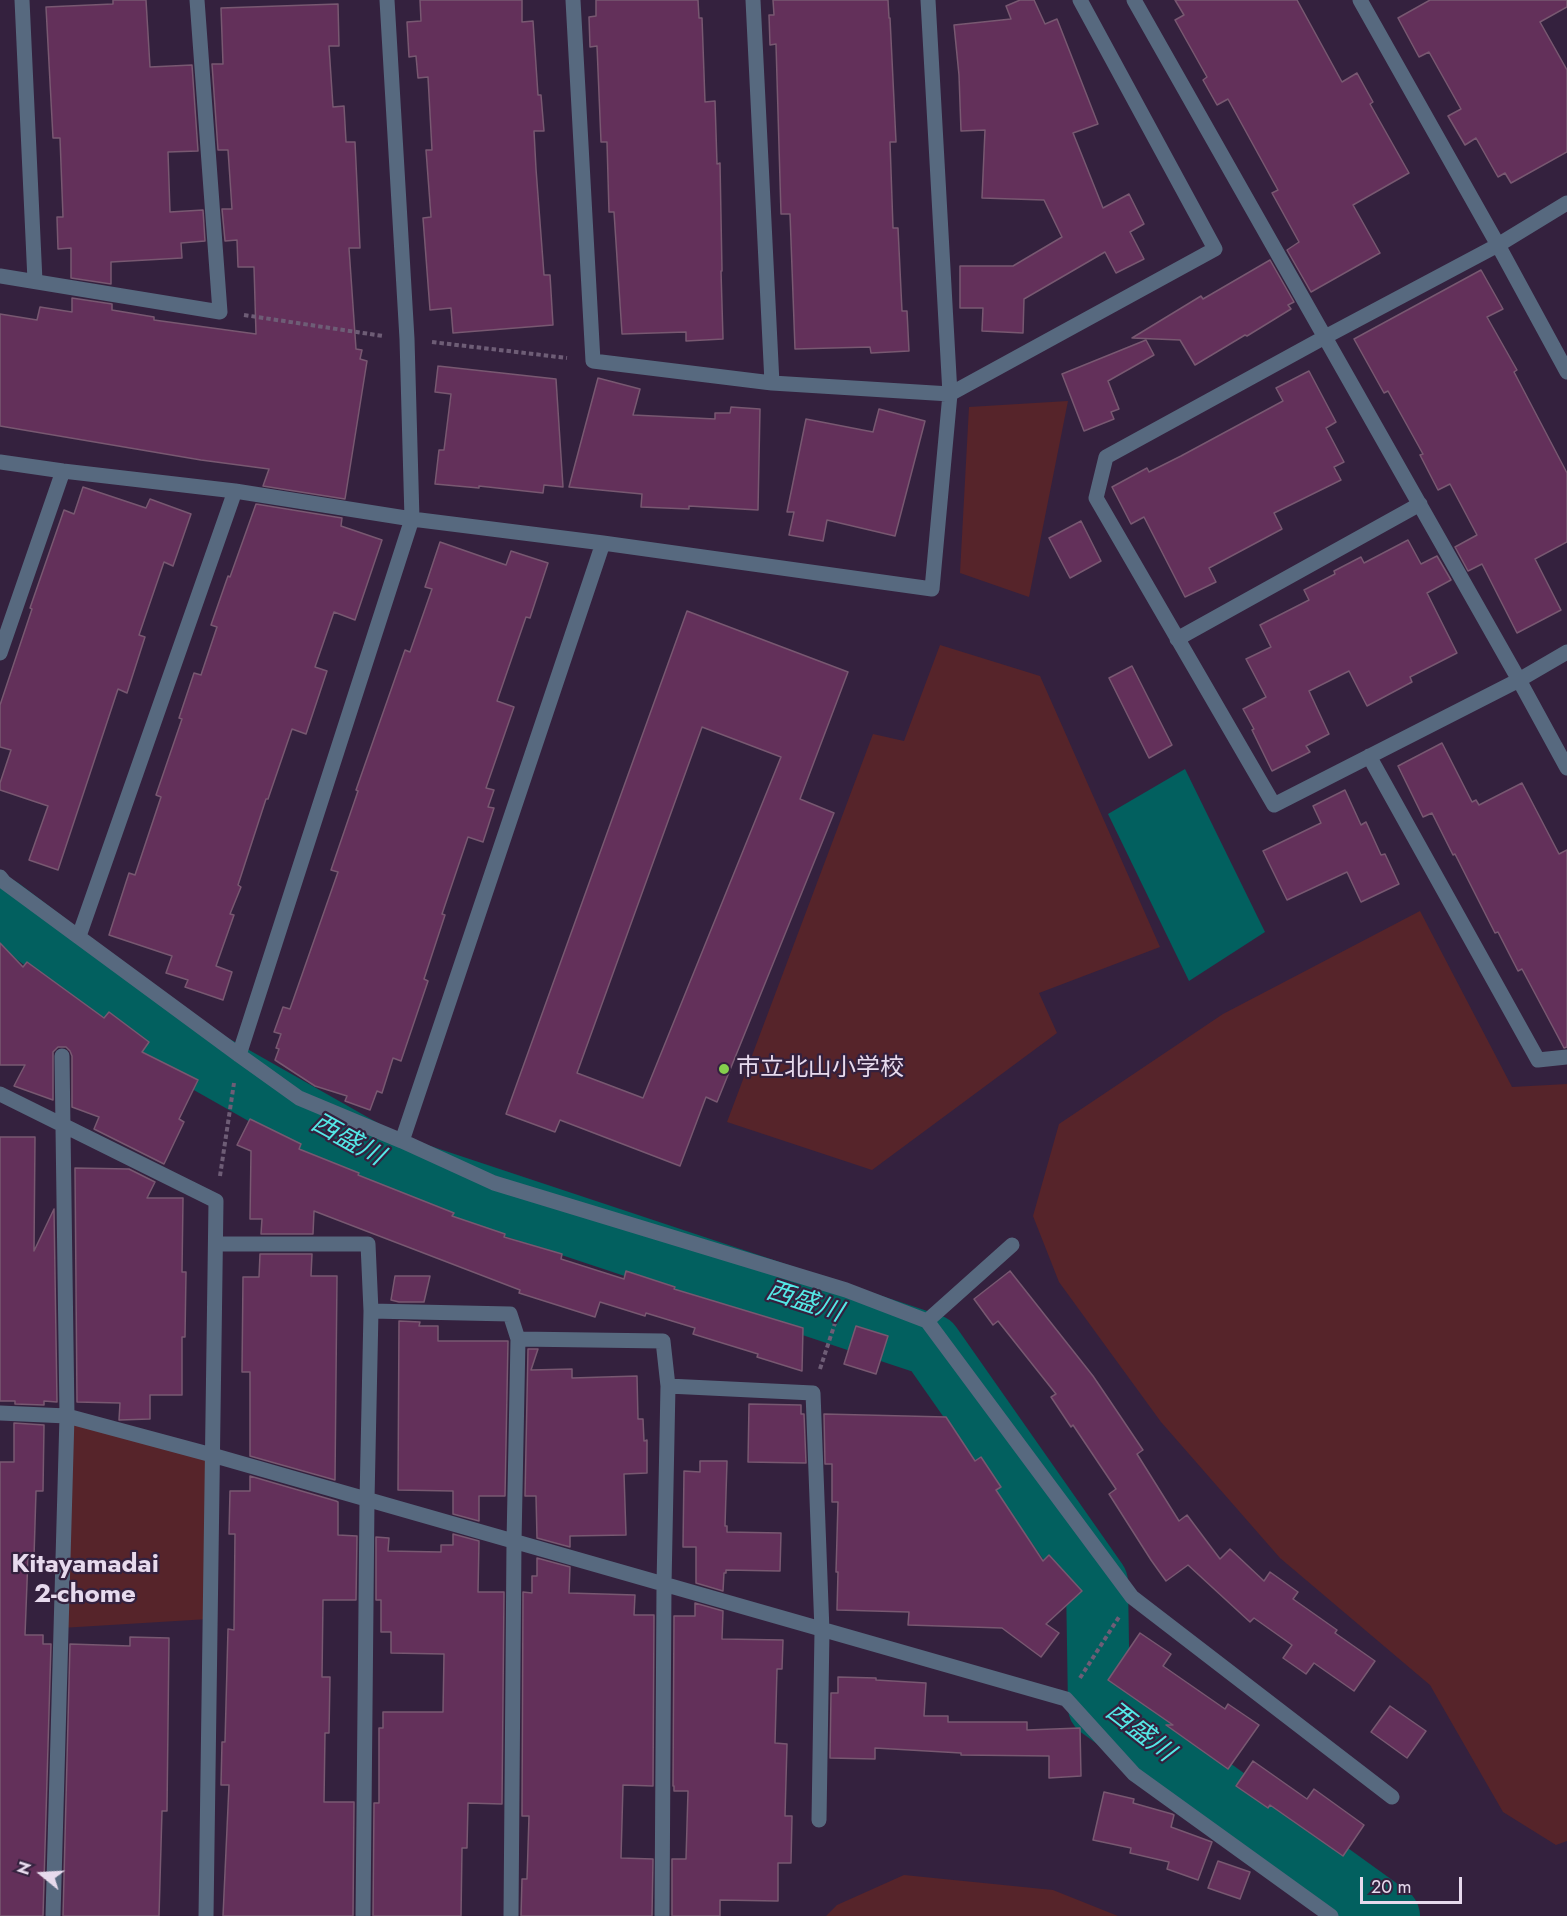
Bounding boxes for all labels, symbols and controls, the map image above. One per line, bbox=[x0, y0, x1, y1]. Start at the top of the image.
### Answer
place label: 市立北山小学校 bbox=[736, 1055, 904, 1083]
marker: 市立北山小学校 bbox=[717, 1062, 731, 1076]
water label: 西盛川 bbox=[305, 1108, 389, 1174]
water label: 西盛川 bbox=[762, 1276, 846, 1330]
district label: Kitayamadai 2-chome bbox=[11, 1550, 159, 1612]
water label: 西盛川 bbox=[1099, 1697, 1179, 1769]
north arrow bbox=[12, 1844, 72, 1904]
text: N bbox=[12, 1859, 37, 1878]
scale bar bbox=[1363, 1865, 1465, 1903]
text: 20 m bbox=[1371, 1874, 1411, 1900]

